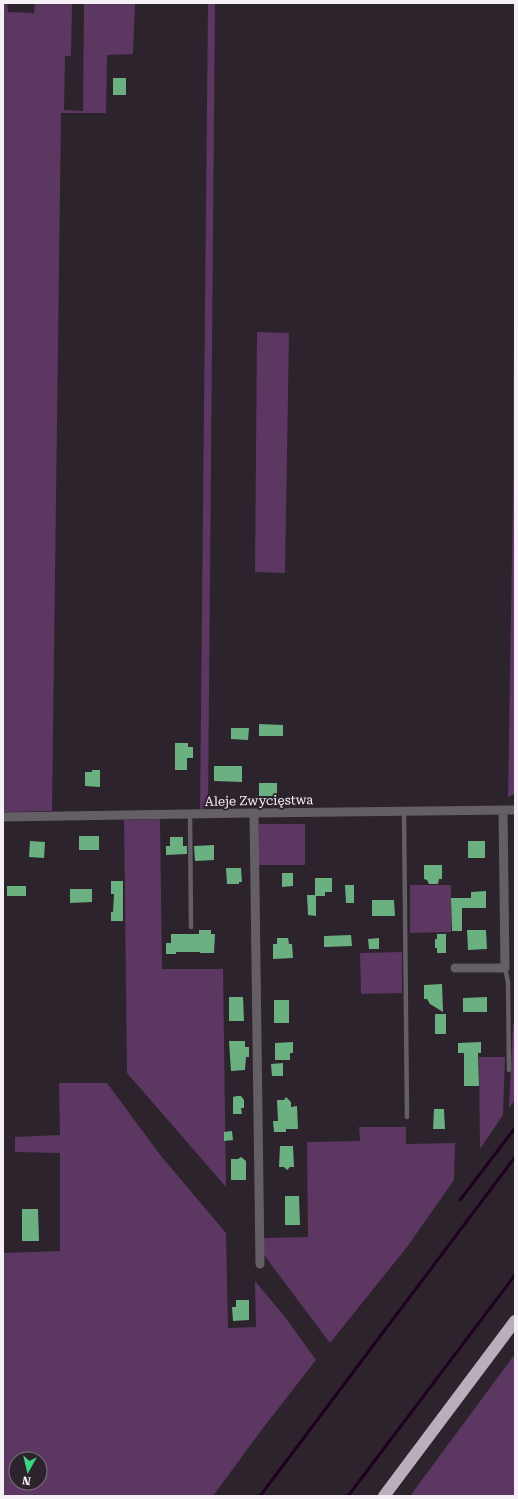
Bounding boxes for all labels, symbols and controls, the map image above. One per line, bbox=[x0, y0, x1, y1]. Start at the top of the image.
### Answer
street label: Aleje Zwycięstwa bbox=[205, 792, 313, 809]
north arrow bbox=[8, 1451, 48, 1491]
text: N bbox=[21, 1473, 32, 1487]

